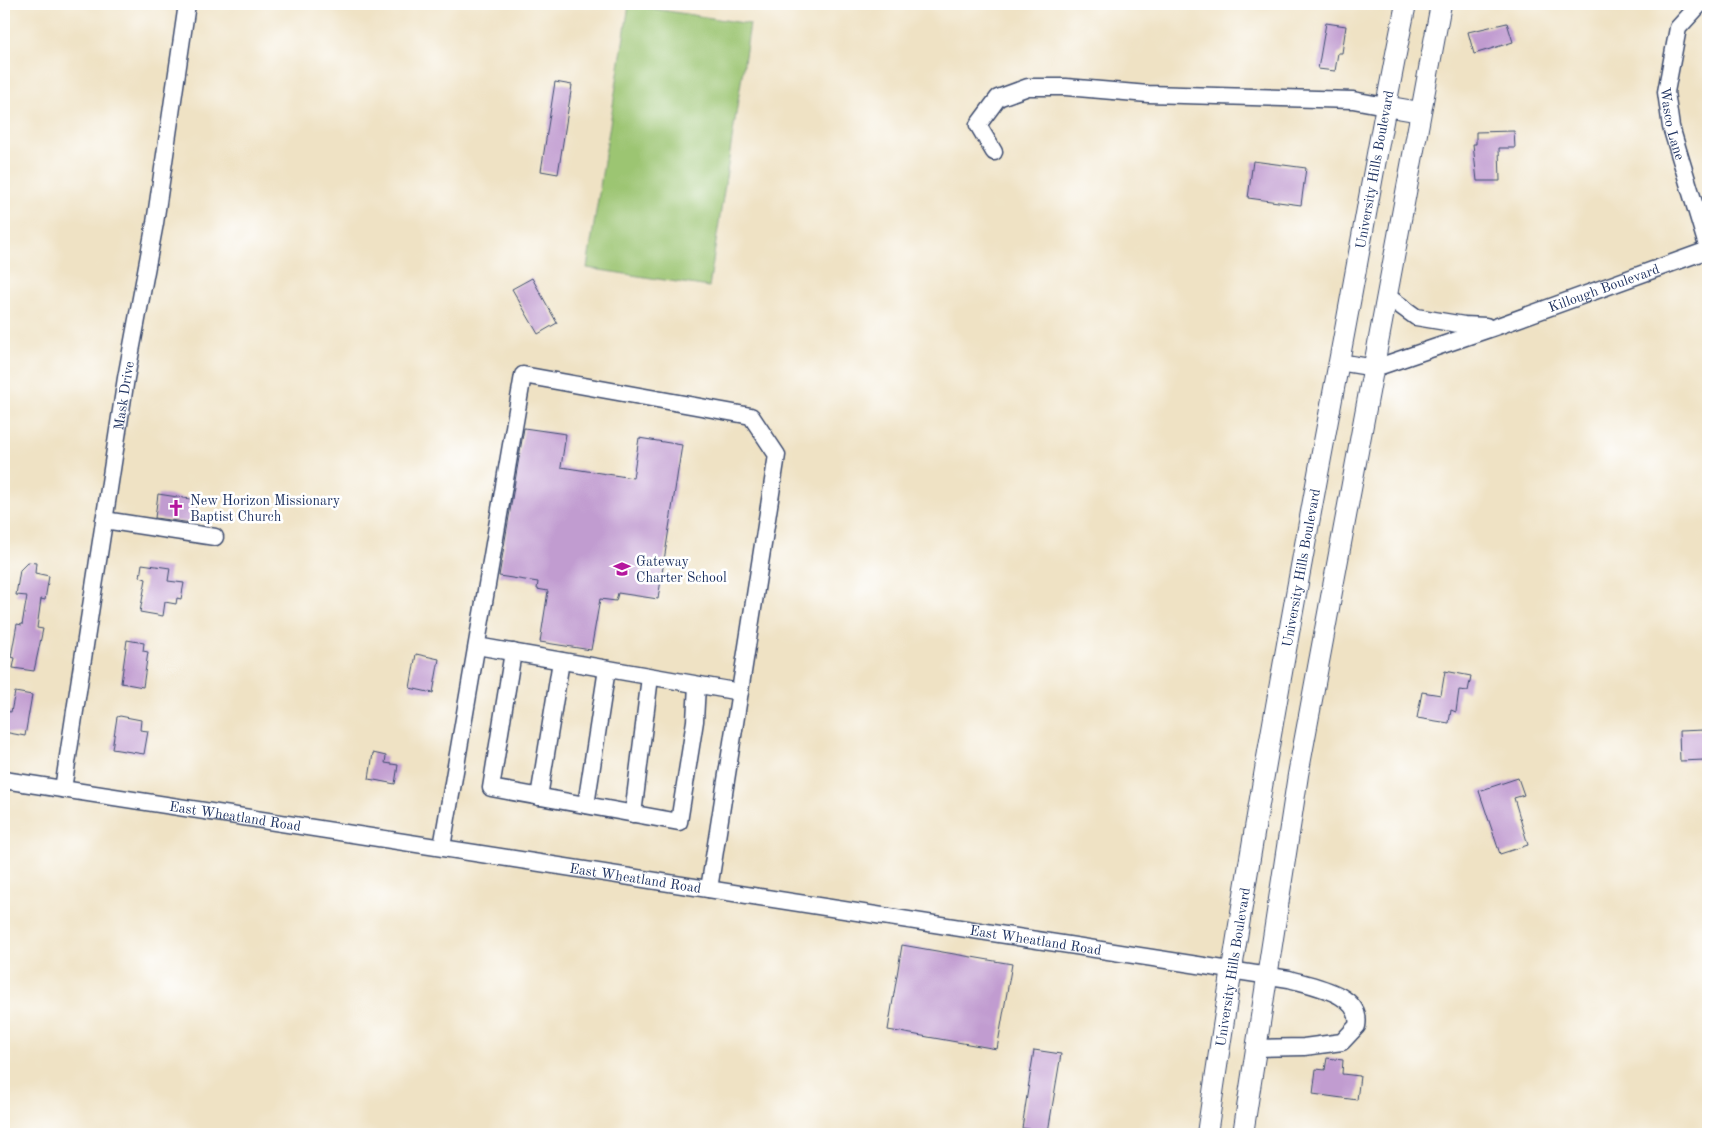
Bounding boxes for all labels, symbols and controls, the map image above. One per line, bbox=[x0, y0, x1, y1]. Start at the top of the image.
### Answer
street label: Wasco Lane bbox=[1657, 86, 1687, 162]
street label: University Hills Boulevard bbox=[1354, 89, 1397, 250]
street label: Killough Boulevard bbox=[1547, 262, 1661, 315]
street label: Mask Drive bbox=[112, 360, 137, 431]
street label: University Hills Boulevard bbox=[1281, 487, 1323, 648]
place label: New Horizon Missionary Baptist Church bbox=[190, 494, 341, 524]
church icon: New Horizon Missionary Baptist Church bbox=[166, 498, 186, 518]
place label: Gateway Charter School bbox=[636, 555, 727, 585]
school or university icon: Gateway Charter School bbox=[612, 559, 632, 579]
street label: East Wheatland Road bbox=[168, 800, 302, 834]
street label: East Wheatland Road bbox=[568, 862, 702, 896]
street label: University Hills Boulevard bbox=[1214, 886, 1253, 1048]
street label: East Wheatland Road bbox=[969, 924, 1102, 958]

